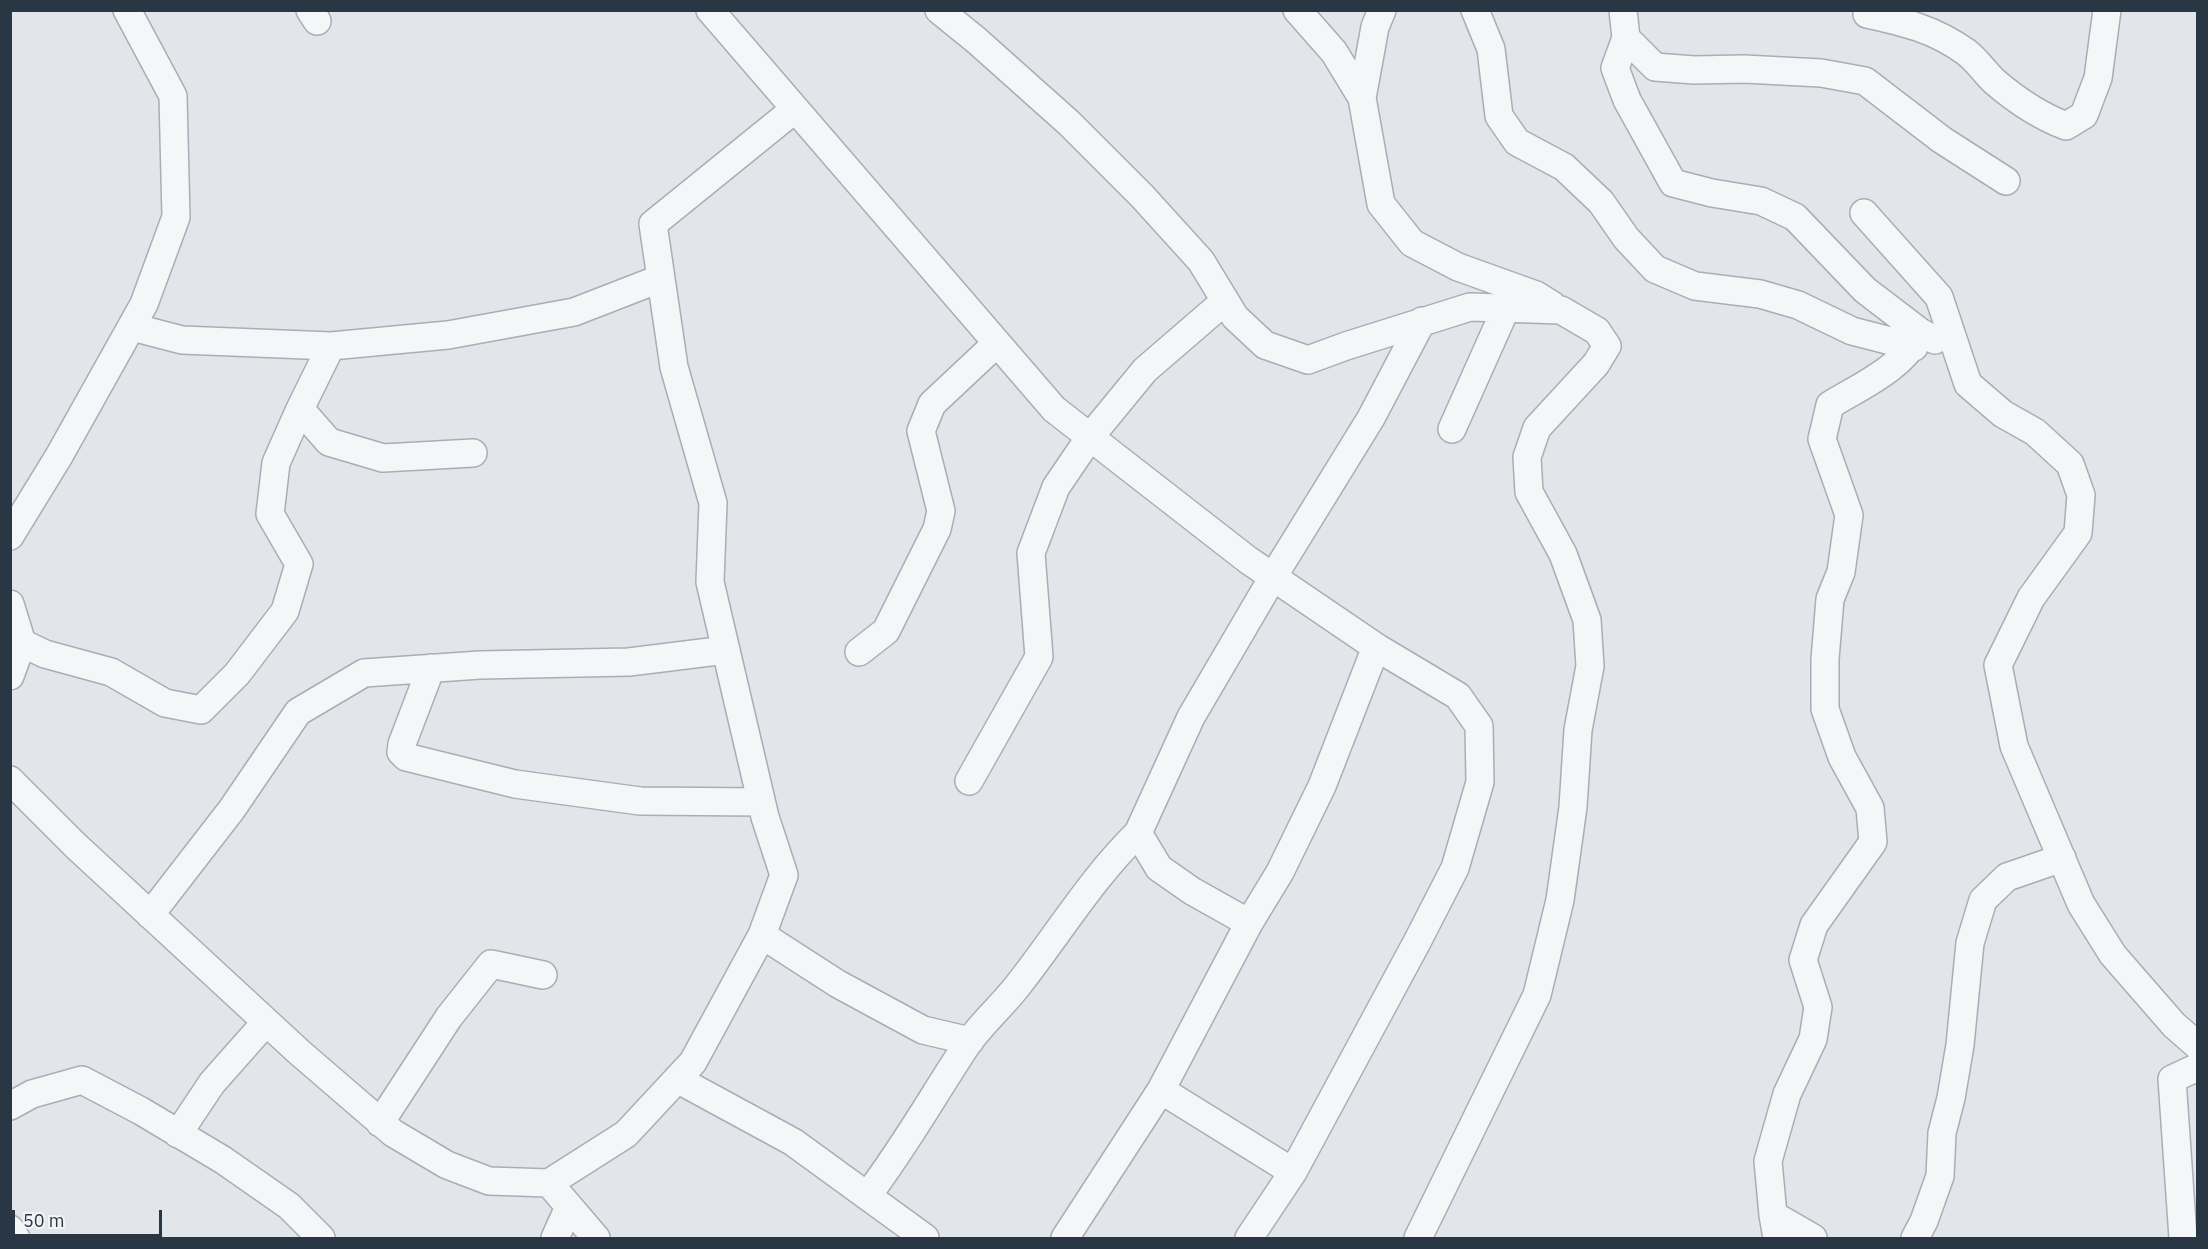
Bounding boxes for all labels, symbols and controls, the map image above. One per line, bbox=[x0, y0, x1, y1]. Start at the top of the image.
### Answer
scale bar bbox=[15, 1198, 165, 1236]
text: 50 m bbox=[23, 1209, 65, 1232]

